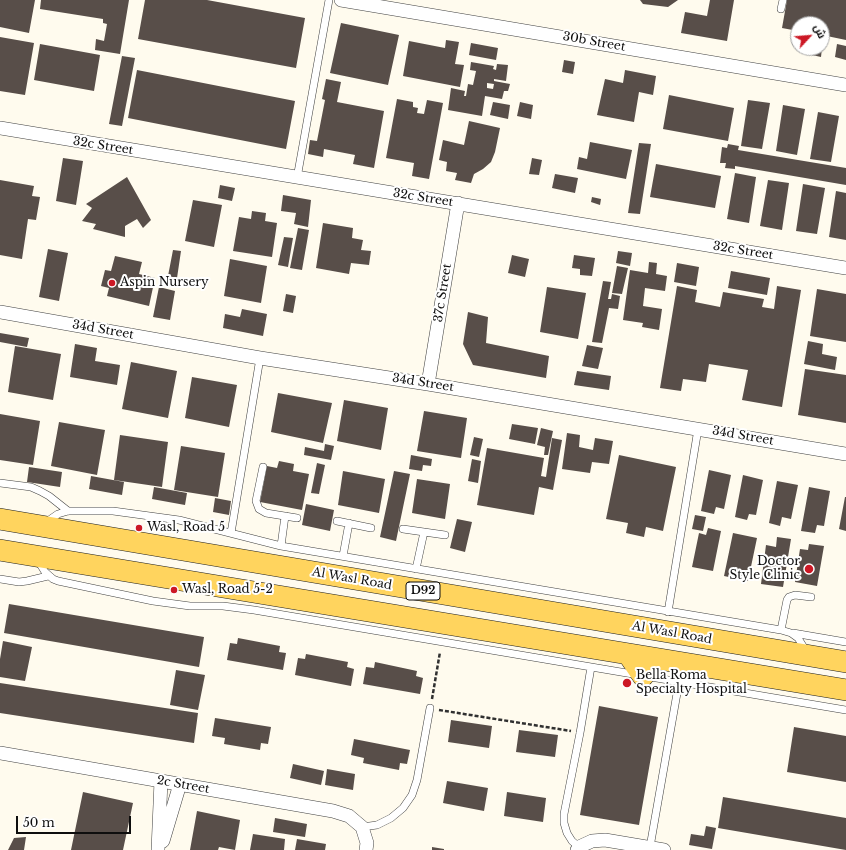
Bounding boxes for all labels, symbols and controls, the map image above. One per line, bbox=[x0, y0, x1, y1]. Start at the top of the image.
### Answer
north arrow bbox=[790, 16, 830, 56]
text: ش bbox=[810, 22, 829, 41]
street label: 30b Street bbox=[562, 29, 626, 55]
street label: 32c Street bbox=[72, 134, 134, 158]
street label: 32c Street bbox=[392, 186, 454, 210]
street label: 32c Street bbox=[712, 239, 774, 263]
street label: 37c Street bbox=[431, 263, 455, 323]
place label: Aspin Nursery bbox=[120, 276, 209, 290]
marker: Aspin Nursery bbox=[107, 278, 117, 288]
street label: 34d Street bbox=[71, 318, 135, 342]
street label: 34d Street bbox=[391, 371, 455, 395]
street label: 34d Street bbox=[711, 424, 775, 448]
place label: Wasl, Road 5 bbox=[147, 521, 225, 535]
marker: Wasl, Road 5 bbox=[134, 523, 144, 533]
place label: Doctor Style Clinic bbox=[730, 555, 800, 583]
marker: Doctor Style Clinic bbox=[803, 563, 815, 575]
street label: Al Wasl Road bbox=[311, 565, 393, 593]
road number: D92 bbox=[406, 582, 440, 600]
place label: Wasl, Road 5-2 bbox=[182, 583, 273, 597]
marker: Wasl, Road 5-2 bbox=[169, 585, 179, 595]
street label: Al Wasl Road bbox=[631, 619, 713, 647]
place label: Bella Roma Specialty Hospital bbox=[636, 669, 747, 697]
marker: Bella Roma Specialty Hospital bbox=[621, 677, 633, 689]
street label: 2c Street bbox=[155, 773, 211, 797]
scale bar bbox=[18, 808, 133, 834]
text: 50 m bbox=[23, 815, 55, 830]

